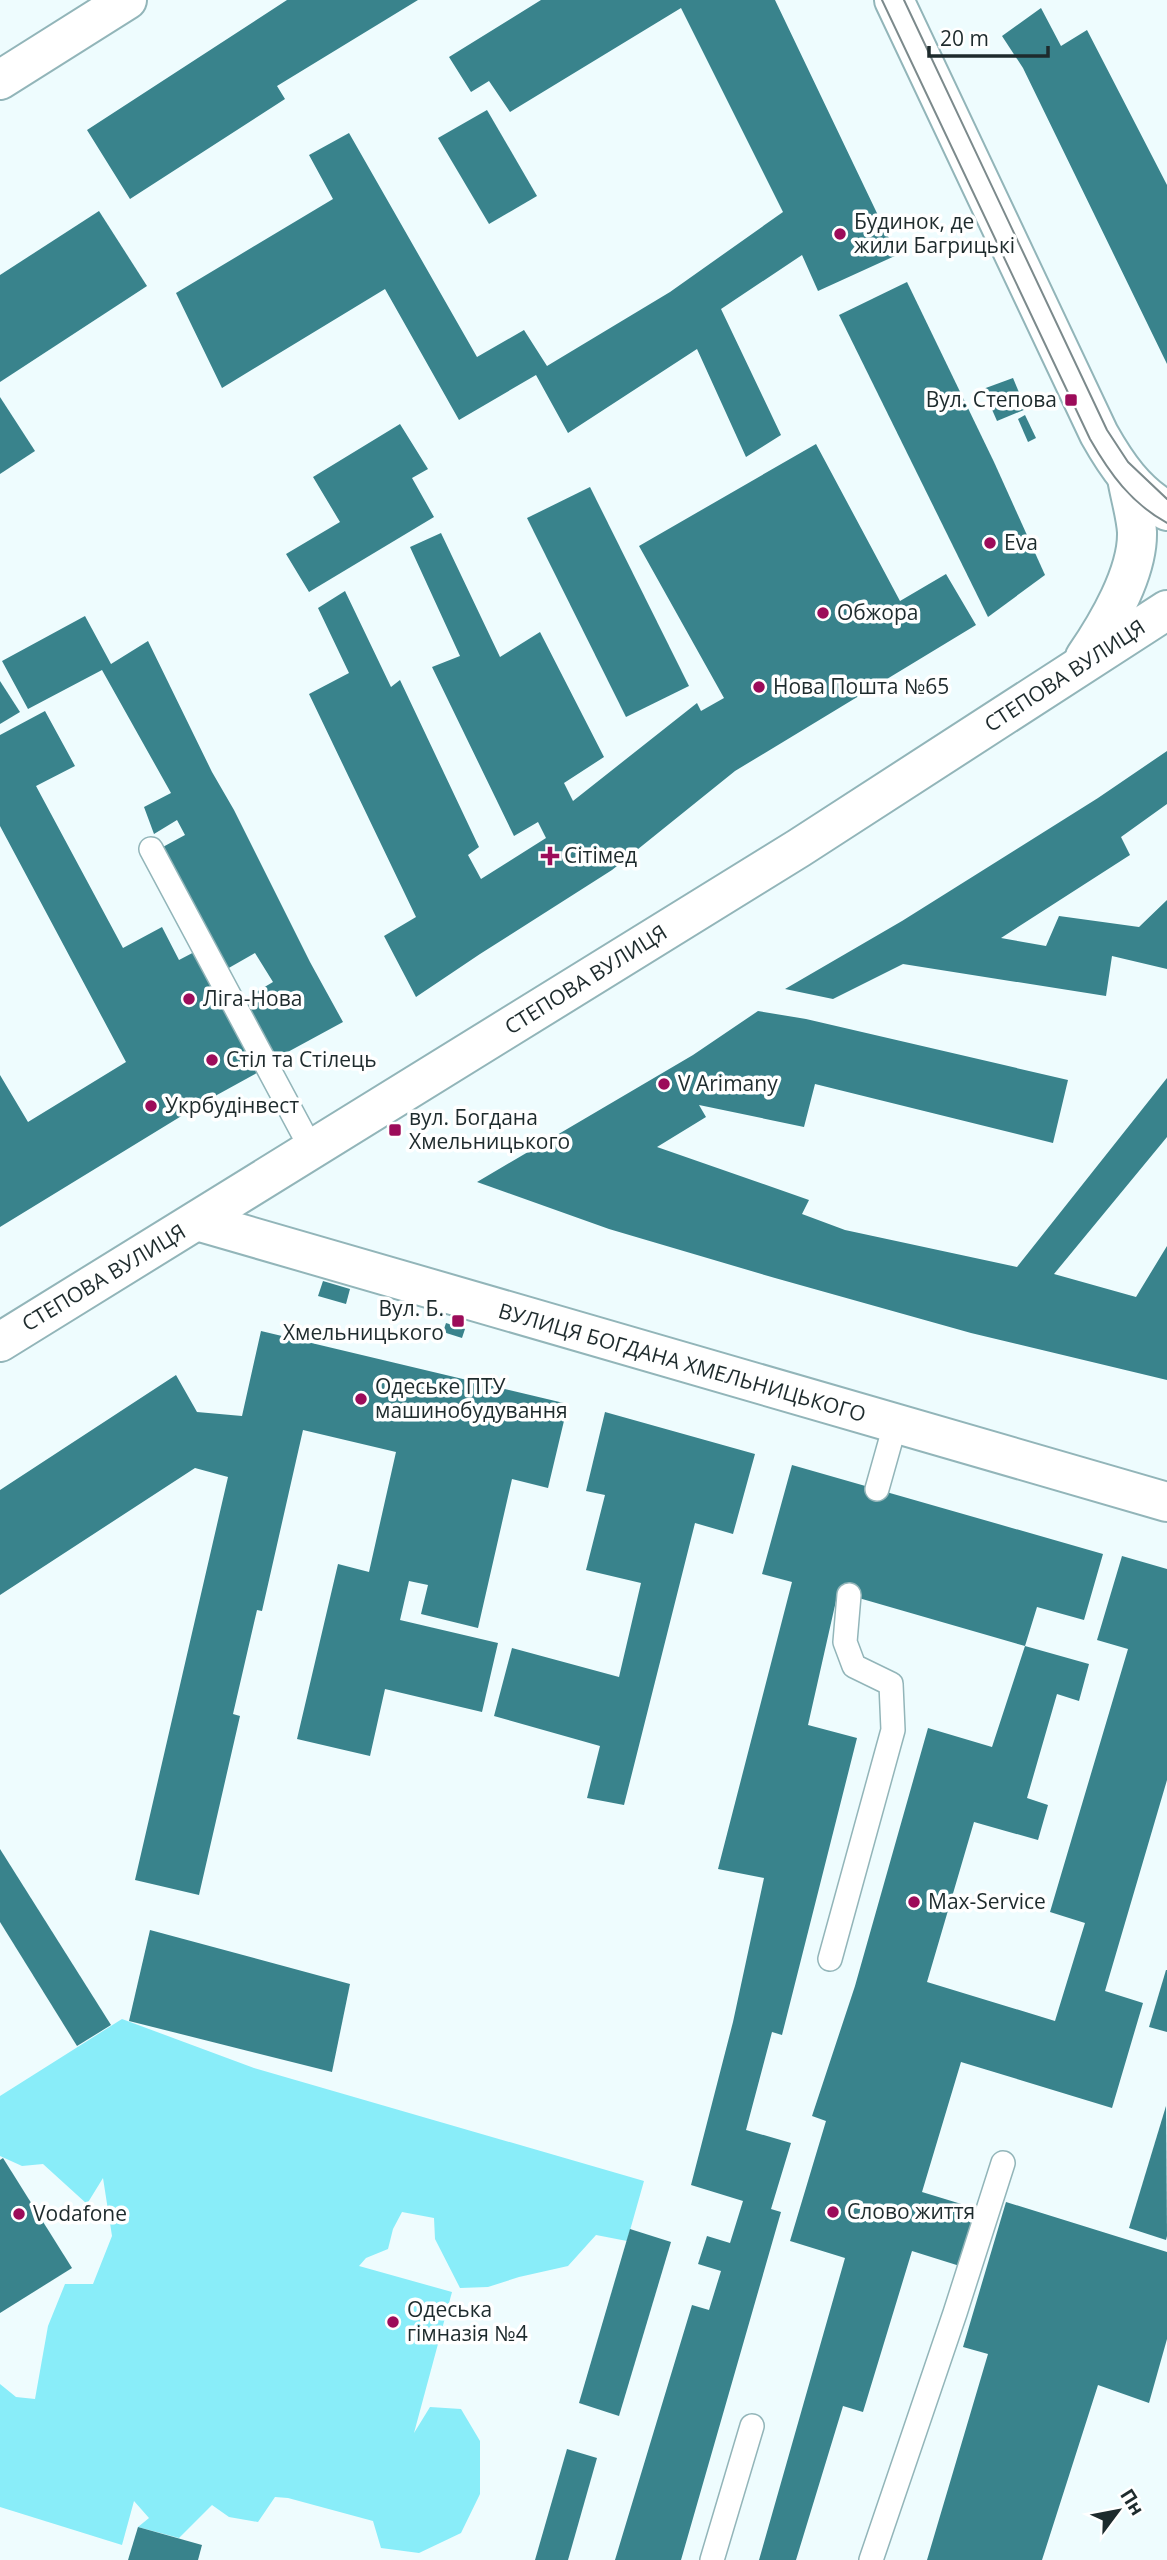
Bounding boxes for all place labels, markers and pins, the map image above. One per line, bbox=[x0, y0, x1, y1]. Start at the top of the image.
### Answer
place label: Будинок, де жили Багрицькі bbox=[854, 207, 1015, 259]
marker: Будинок, де жили Багрицькі bbox=[832, 226, 848, 242]
place label: Вул. Степова bbox=[926, 385, 1057, 413]
marker: Вул. Степова bbox=[1063, 392, 1079, 408]
place label: Eva bbox=[1004, 528, 1038, 556]
marker: Eva bbox=[982, 535, 998, 551]
place label: Обжора bbox=[837, 598, 918, 626]
marker: Обжора bbox=[815, 605, 831, 621]
place label: Нова Пошта №65 bbox=[773, 672, 949, 700]
marker: Нова Пошта №65 bbox=[751, 679, 767, 695]
place label: Сітімед bbox=[564, 841, 637, 869]
marker: Сітімед bbox=[542, 848, 558, 864]
place label: Ліга-Нова bbox=[203, 984, 302, 1012]
marker: Ліга-Нова bbox=[181, 991, 197, 1007]
place label: Стіл та Стілець bbox=[226, 1045, 377, 1073]
marker: Стіл та Стілець bbox=[204, 1052, 220, 1068]
place label: V Arimany bbox=[678, 1069, 778, 1097]
marker: V Arimany bbox=[656, 1076, 672, 1092]
place label: Укрбудінвест bbox=[165, 1091, 299, 1119]
marker: Укрбудінвест bbox=[143, 1098, 159, 1114]
place label: вул. Богдана Хмельницького bbox=[409, 1103, 570, 1155]
marker: вул. Богдана Хмельницького bbox=[387, 1122, 403, 1138]
place label: Вул. Б. Хмельницького bbox=[283, 1294, 444, 1346]
marker: Вул. Б. Хмельницького bbox=[450, 1313, 466, 1329]
place label: Одеське ПТУ машинобудування bbox=[375, 1372, 568, 1424]
marker: Одеське ПТУ машинобудування bbox=[353, 1391, 369, 1407]
place label: Max-Service bbox=[928, 1887, 1046, 1915]
marker: Max-Service bbox=[906, 1894, 922, 1910]
place label: Слово життя bbox=[847, 2197, 975, 2225]
place label: Vodafone bbox=[33, 2199, 127, 2227]
marker: Слово життя bbox=[825, 2204, 841, 2220]
marker: Vodafone bbox=[11, 2206, 27, 2222]
place label: Одеська гімназія №4 bbox=[407, 2295, 528, 2347]
marker: Одеська гімназія №4 bbox=[385, 2314, 401, 2330]

